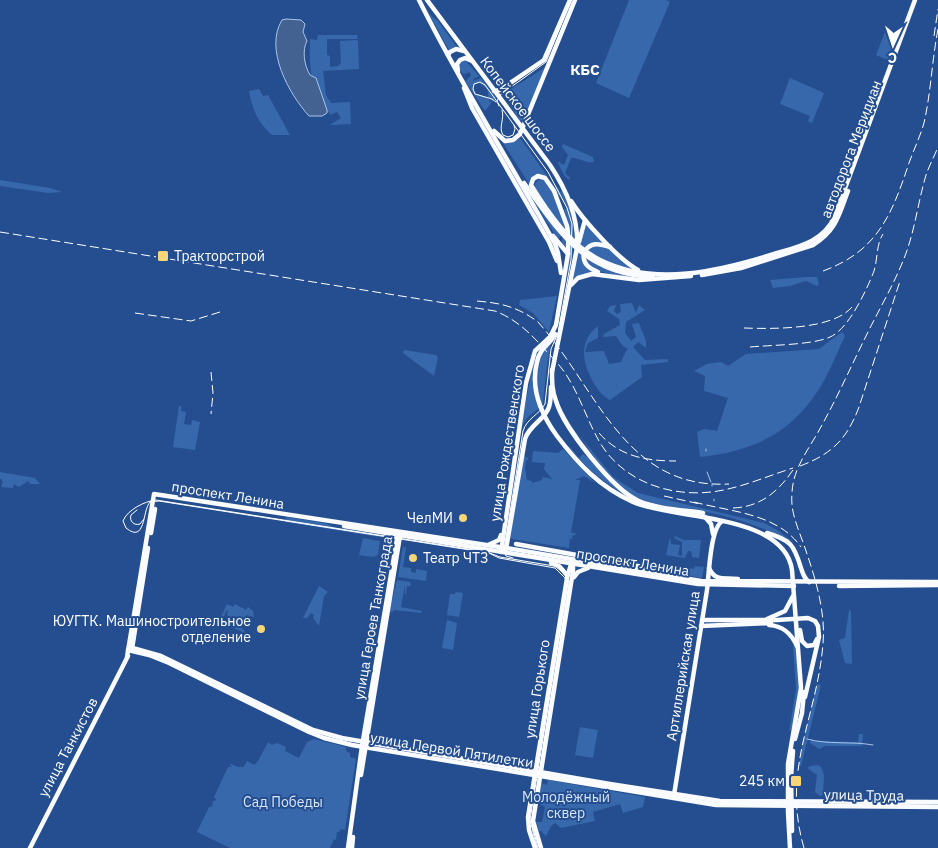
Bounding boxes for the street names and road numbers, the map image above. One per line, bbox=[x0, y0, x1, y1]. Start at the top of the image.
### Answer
street label: Копейское шоссе bbox=[476, 53, 560, 155]
street label: автодорога Меридиан bbox=[816, 78, 886, 220]
street label: улица Рождественского bbox=[486, 363, 528, 523]
street label: проспект Ленина bbox=[170, 477, 286, 513]
street label: улица Героев Танкограда bbox=[350, 534, 396, 701]
street label: проспект Ленина bbox=[575, 544, 691, 580]
street label: Артиллерийская улица bbox=[662, 589, 704, 742]
street label: улица Горького bbox=[520, 638, 554, 740]
street label: улица Танкистов bbox=[34, 694, 102, 800]
street label: улица Первой Пятилетки bbox=[369, 728, 535, 772]
street label: улица Труда bbox=[824, 785, 905, 805]

